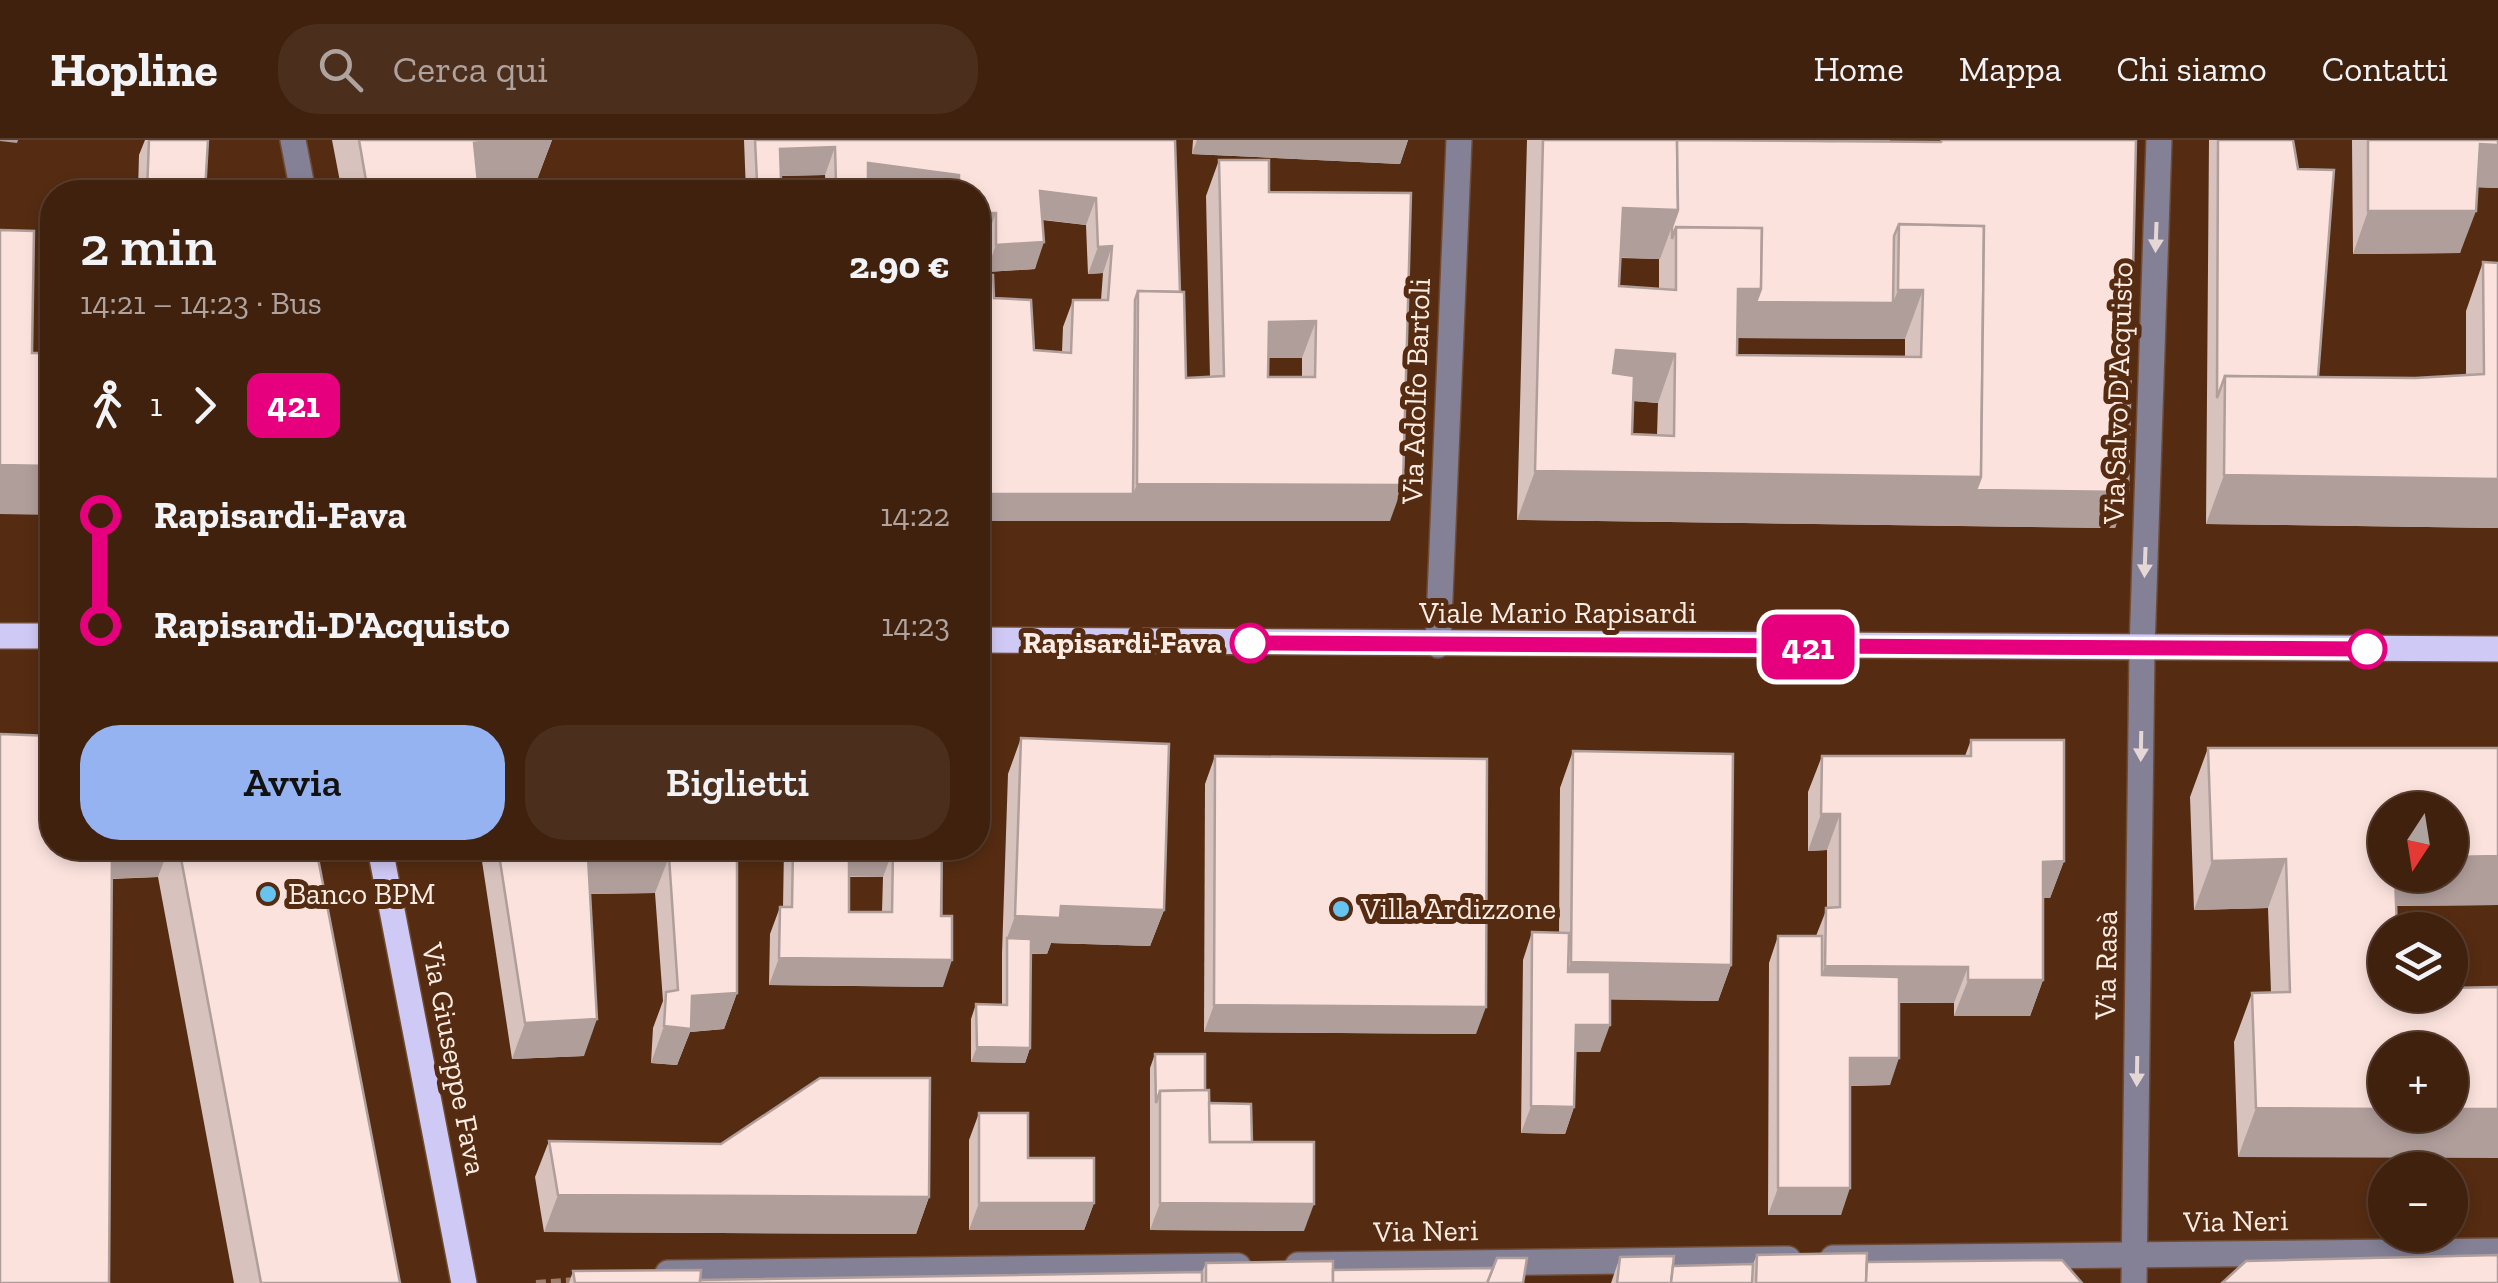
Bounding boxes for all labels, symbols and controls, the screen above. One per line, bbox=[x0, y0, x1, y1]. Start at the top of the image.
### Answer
search box bbox=[278, 24, 978, 114]
text: Hopline bbox=[50, 41, 218, 98]
icon: search bbox=[313, 42, 368, 97]
text: Cerca qui bbox=[393, 46, 548, 92]
text: Home bbox=[1813, 48, 1904, 90]
text: Mappa bbox=[1959, 48, 2062, 90]
text: Chi siamo bbox=[2117, 48, 2267, 90]
text: Contatti bbox=[2322, 48, 2448, 90]
text: 2 min bbox=[80, 213, 216, 279]
one-way arrow bbox=[2148, 222, 2164, 254]
text: 2.90 € bbox=[849, 242, 950, 288]
street label: Via Salvo D'Acquisto bbox=[2095, 261, 2141, 526]
street label: Via Adolfo Bartoli bbox=[1394, 277, 1438, 506]
text: 14:21 – 14:23 · Bus bbox=[80, 284, 322, 322]
icon: walk bbox=[80, 378, 135, 433]
icon: forward bbox=[177, 378, 232, 433]
text: 421 bbox=[267, 384, 320, 426]
text: 1 bbox=[150, 386, 162, 424]
text: Rapisardi-Fava bbox=[154, 492, 407, 538]
text: 14:22 bbox=[880, 496, 950, 534]
one-way arrow bbox=[2137, 547, 2153, 579]
street label: Viale Mario Rapisardi bbox=[1418, 595, 1697, 631]
text: Rapisardi-D'Acquisto bbox=[154, 602, 510, 648]
text: 14:23 bbox=[881, 606, 950, 644]
line badge: 421 bbox=[1750, 614, 1866, 680]
marker: Rapisardi-Fava bbox=[1231, 624, 1269, 662]
place label: Rapisardi-Fava bbox=[1022, 625, 1222, 661]
text: 421 bbox=[1782, 626, 1834, 668]
unlabelled marker bbox=[2348, 630, 2386, 668]
button: Avvia bbox=[80, 725, 505, 840]
button: Biglietti bbox=[525, 725, 950, 840]
one-way arrow bbox=[2133, 731, 2149, 763]
north arrow bbox=[2368, 792, 2468, 892]
map controls bbox=[2368, 792, 2468, 1252]
place label: Banco BPM bbox=[288, 876, 435, 912]
marker: Banco BPM bbox=[257, 883, 279, 905]
place label: Villa Ardizzone bbox=[1360, 891, 1556, 927]
marker: Villa Ardizzone bbox=[1330, 898, 1352, 920]
street label: Via Rasà bbox=[2087, 910, 2125, 1021]
button: layers bbox=[2368, 912, 2468, 1012]
street label: Via Giuseppe Fava bbox=[414, 939, 494, 1178]
button: + bbox=[2368, 1032, 2468, 1132]
one-way arrow bbox=[2129, 1056, 2145, 1088]
button: − bbox=[2368, 1152, 2468, 1252]
street label: Via Neri bbox=[2182, 1202, 2289, 1240]
street label: Via Neri bbox=[1372, 1212, 1479, 1250]

